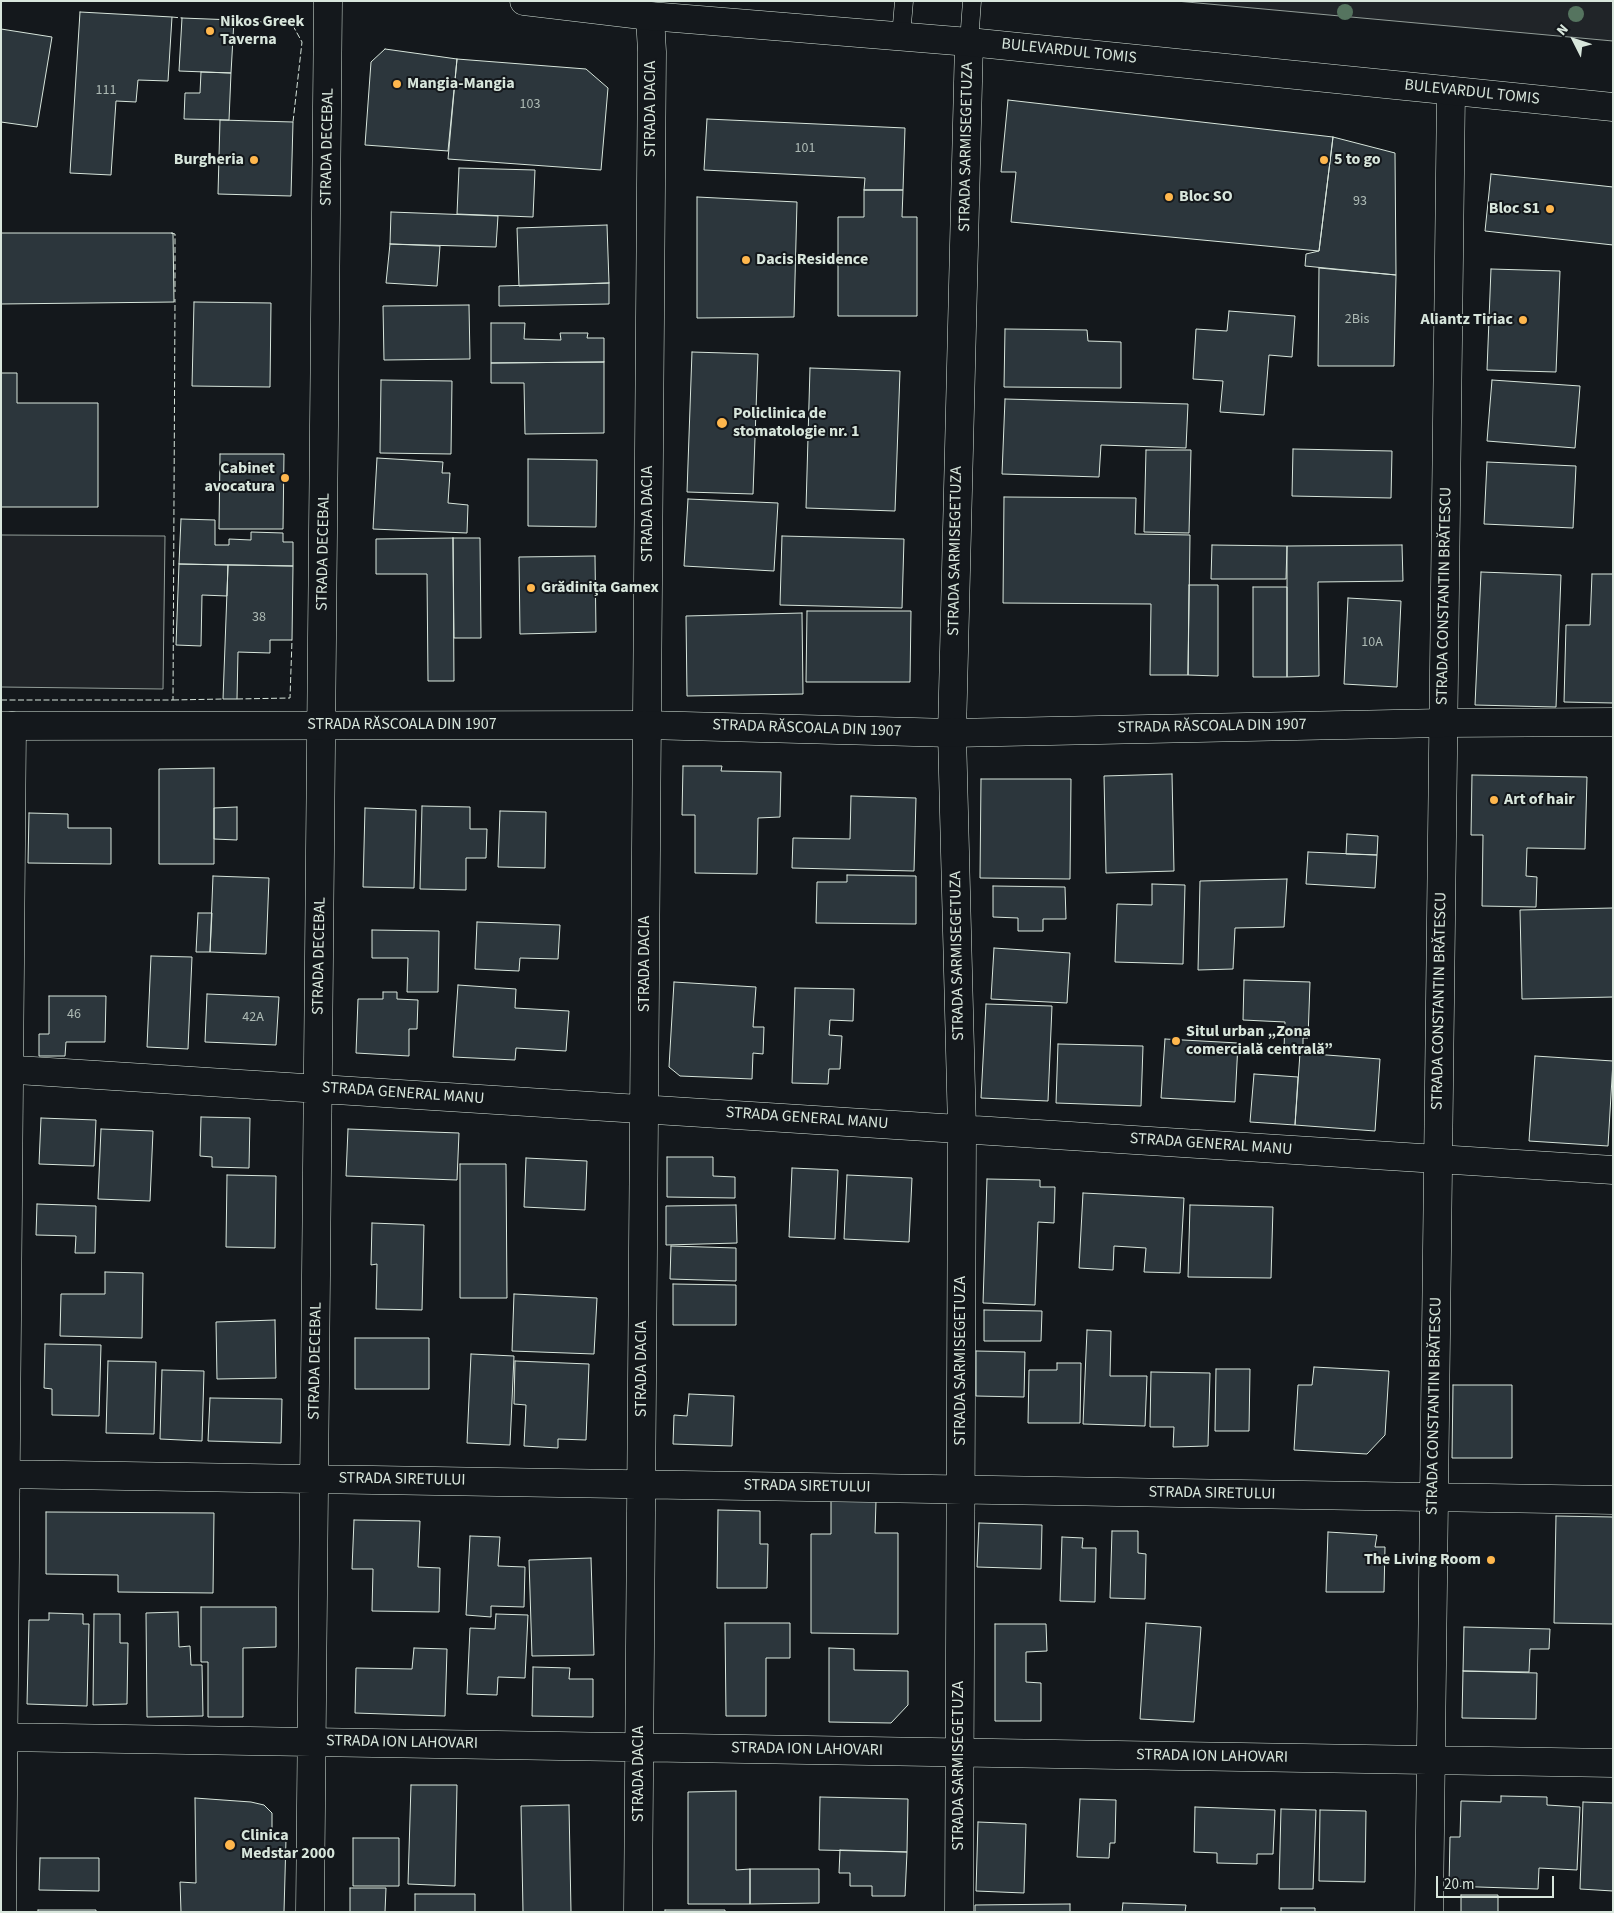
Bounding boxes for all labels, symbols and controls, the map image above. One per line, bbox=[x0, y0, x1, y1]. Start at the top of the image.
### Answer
place label: Nikos Greek Taverna bbox=[220, 12, 304, 50]
north arrow bbox=[1549, 15, 1599, 65]
text: N bbox=[1552, 20, 1573, 40]
marker: Nikos Greek Taverna bbox=[204, 25, 216, 37]
street label: BULEVARDUL TOMIS bbox=[1000, 35, 1138, 69]
street label: STRADA DACIA bbox=[641, 61, 661, 157]
street label: STRADA SARMISEGETUZA bbox=[956, 62, 978, 232]
place label: Mangia-Mangia bbox=[407, 74, 515, 94]
street label: BULEVARDUL TOMIS bbox=[1403, 76, 1541, 110]
marker: Mangia-Mangia bbox=[391, 78, 403, 90]
house number: 111 bbox=[96, 83, 116, 99]
street label: STRADA DECEBAL bbox=[317, 88, 339, 206]
house number: 103 bbox=[520, 97, 540, 113]
house number: 101 bbox=[795, 141, 815, 157]
place label: Burgheria bbox=[174, 150, 244, 170]
place label: 5 to go bbox=[1334, 150, 1381, 170]
marker: Burgheria bbox=[248, 154, 260, 166]
marker: 5 to go bbox=[1318, 154, 1330, 166]
place label: Bloc SO bbox=[1179, 187, 1233, 207]
marker: Bloc SO bbox=[1163, 191, 1175, 203]
house number: 93 bbox=[1353, 194, 1367, 210]
place label: Bloc S1 bbox=[1489, 199, 1540, 219]
marker: Bloc S1 bbox=[1544, 203, 1556, 215]
place label: Dacis Residence bbox=[756, 250, 868, 270]
marker: Dacis Residence bbox=[740, 254, 752, 266]
place label: Aliantz Tiriac bbox=[1421, 310, 1513, 330]
house number: 2Bis bbox=[1345, 312, 1369, 328]
marker: Aliantz Tiriac bbox=[1517, 314, 1529, 326]
place label: Policlinica de stomatologie nr. 1 bbox=[733, 404, 860, 442]
marker: Policlinica de stomatologie nr. 1 bbox=[715, 416, 729, 430]
place label: Cabinet avocatura bbox=[204, 459, 275, 497]
street label: STRADA DACIA bbox=[638, 466, 658, 562]
street label: STRADA SARMISEGETUZA bbox=[945, 466, 967, 636]
marker: Cabinet avocatura bbox=[279, 472, 291, 484]
street label: STRADA CONSTANTIN BRĂTESCU bbox=[1433, 487, 1457, 705]
street label: STRADA DECEBAL bbox=[313, 493, 335, 611]
place label: Grădinița Gamex bbox=[541, 578, 659, 598]
marker: Grădinița Gamex bbox=[525, 582, 537, 594]
house number: 38 bbox=[252, 610, 266, 626]
house number: 10A bbox=[1361, 635, 1383, 651]
street label: STRADA RĂSCOALA DIN 1907 bbox=[307, 715, 497, 735]
street label: STRADA RĂSCOALA DIN 1907 bbox=[712, 716, 902, 742]
street label: STRADA RĂSCOALA DIN 1907 bbox=[1117, 716, 1307, 738]
place label: Art of hair bbox=[1504, 790, 1575, 810]
marker: Art of hair bbox=[1488, 794, 1500, 806]
street label: STRADA SARMISEGETUZA bbox=[947, 871, 969, 1041]
street label: STRADA CONSTANTIN BRĂTESCU bbox=[1428, 892, 1452, 1110]
street label: STRADA DECEBAL bbox=[309, 897, 331, 1015]
street label: STRADA DACIA bbox=[635, 916, 655, 1012]
house number: 46 bbox=[67, 1007, 81, 1023]
house number: 42A bbox=[242, 1010, 264, 1026]
place label: Situl urban „Zona comercială centrală” bbox=[1186, 1022, 1333, 1060]
marker: Situl urban „Zona comercială centrală” bbox=[1170, 1035, 1182, 1047]
street label: STRADA GENERAL MANU bbox=[321, 1079, 485, 1109]
street label: STRADA GENERAL MANU bbox=[725, 1104, 889, 1134]
street label: STRADA GENERAL MANU bbox=[1129, 1130, 1293, 1160]
street label: STRADA SARMISEGETUZA bbox=[951, 1276, 971, 1446]
street label: STRADA CONSTANTIN BRĂTESCU bbox=[1423, 1297, 1447, 1515]
street label: STRADA DECEBAL bbox=[305, 1302, 327, 1420]
street label: STRADA DACIA bbox=[632, 1321, 652, 1417]
street label: STRADA SIRETULUI bbox=[338, 1469, 466, 1491]
street label: STRADA SIRETULUI bbox=[743, 1476, 871, 1498]
street label: STRADA SIRETULUI bbox=[1148, 1483, 1276, 1505]
place label: The Living Room bbox=[1364, 1550, 1481, 1570]
marker: The Living Room bbox=[1485, 1554, 1497, 1566]
street label: STRADA SARMISEGETUZA bbox=[949, 1681, 969, 1851]
street label: STRADA DACIA bbox=[629, 1726, 649, 1822]
street label: STRADA ION LAHOVARI bbox=[326, 1732, 478, 1754]
street label: STRADA ION LAHOVARI bbox=[731, 1739, 883, 1761]
street label: STRADA ION LAHOVARI bbox=[1136, 1746, 1288, 1768]
place label: Clinica Medstar 2000 bbox=[241, 1826, 335, 1864]
marker: Clinica Medstar 2000 bbox=[223, 1838, 237, 1852]
scale bar bbox=[1439, 1866, 1556, 1898]
text: 20 m bbox=[1444, 1874, 1474, 1895]

